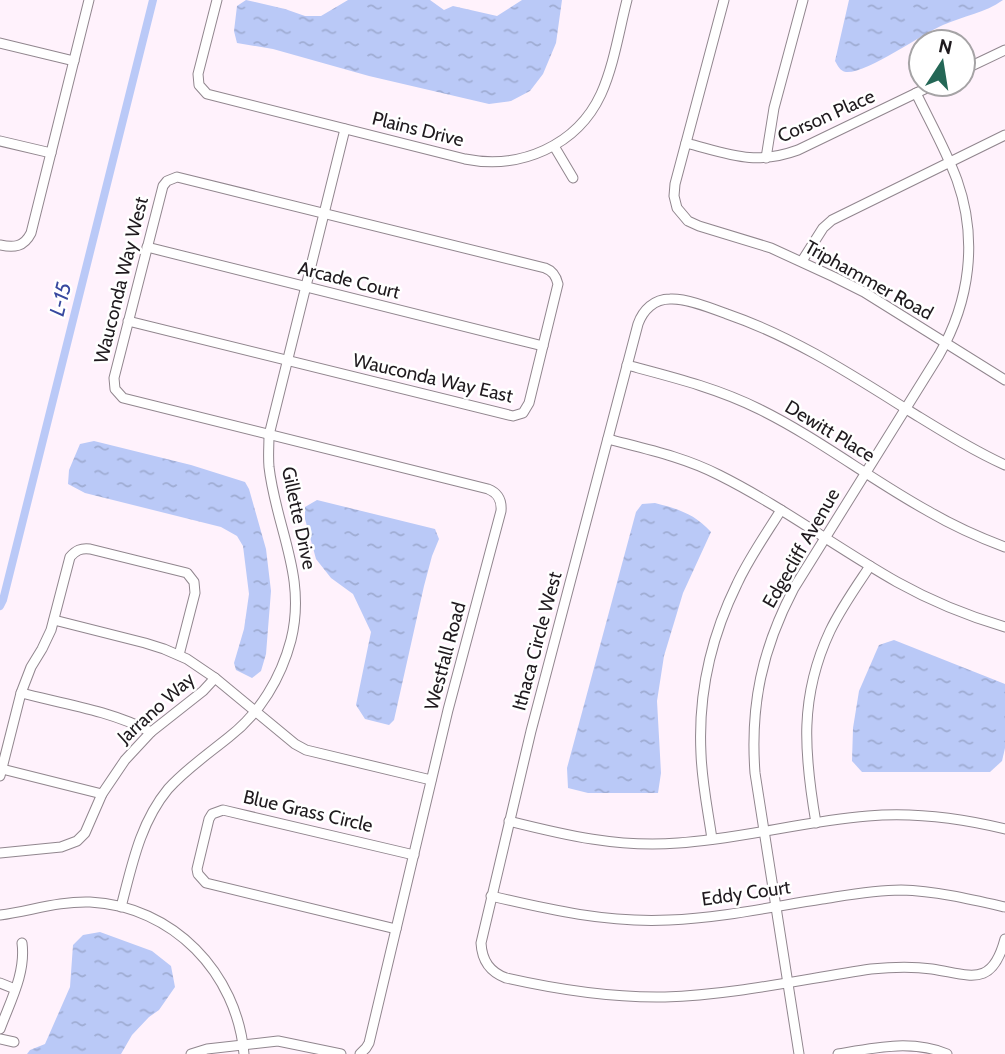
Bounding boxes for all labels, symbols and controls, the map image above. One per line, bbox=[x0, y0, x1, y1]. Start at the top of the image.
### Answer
north arrow bbox=[907, 28, 977, 98]
text: N bbox=[936, 34, 954, 60]
street label: Corson Place bbox=[774, 84, 878, 148]
street label: Plains Drive bbox=[370, 106, 467, 152]
street label: Wauconda Way West bbox=[89, 194, 153, 366]
street label: Triphammer Road bbox=[801, 235, 937, 325]
street label: Arcade Court bbox=[296, 256, 403, 304]
water label: L-15 bbox=[44, 279, 76, 318]
street label: Wauconda Way East bbox=[351, 348, 516, 408]
street label: Dewitt Place bbox=[781, 395, 879, 467]
street label: Gillette Drive bbox=[277, 464, 321, 572]
street label: Edgecliff Avenue bbox=[757, 484, 845, 612]
street label: Ithaca Circle West bbox=[507, 568, 567, 713]
street label: Westfall Road bbox=[420, 599, 470, 713]
street label: Jarrano Way bbox=[112, 667, 200, 749]
street label: Blue Grass Circle bbox=[241, 785, 375, 837]
street label: Eddy Court bbox=[700, 875, 792, 911]

